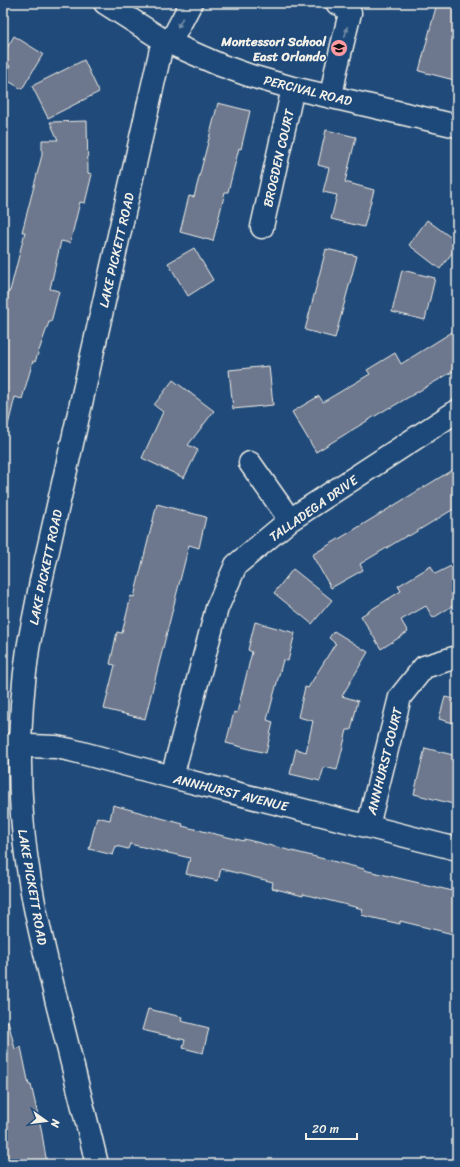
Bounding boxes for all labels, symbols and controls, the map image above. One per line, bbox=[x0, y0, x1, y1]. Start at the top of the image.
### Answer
one-way arrow bbox=[177, 17, 183, 29]
one-way arrow bbox=[343, 25, 349, 38]
place label: Montessori School East Orlando bbox=[220, 30, 327, 68]
school or university icon: Montessori School East Orlando bbox=[329, 38, 349, 58]
street label: PERCIVAL ROAD bbox=[261, 68, 355, 113]
street label: BROGDEN COURT bbox=[256, 106, 301, 209]
street label: LAKE PICKETT ROAD bbox=[92, 190, 141, 310]
street label: TALLADEGA DRIVE bbox=[264, 469, 363, 548]
street label: LAKE PICKETT ROAD bbox=[22, 507, 69, 627]
street label: ANNHURST COURT bbox=[360, 704, 409, 818]
street label: ANNHURST AVENUE bbox=[170, 767, 291, 818]
street label: LAKE PICKETT ROAD bbox=[11, 827, 54, 947]
north arrow bbox=[26, 1101, 66, 1141]
scale bar bbox=[306, 1115, 357, 1141]
text: N bbox=[45, 1116, 66, 1130]
text: 20 m bbox=[312, 1118, 339, 1140]

